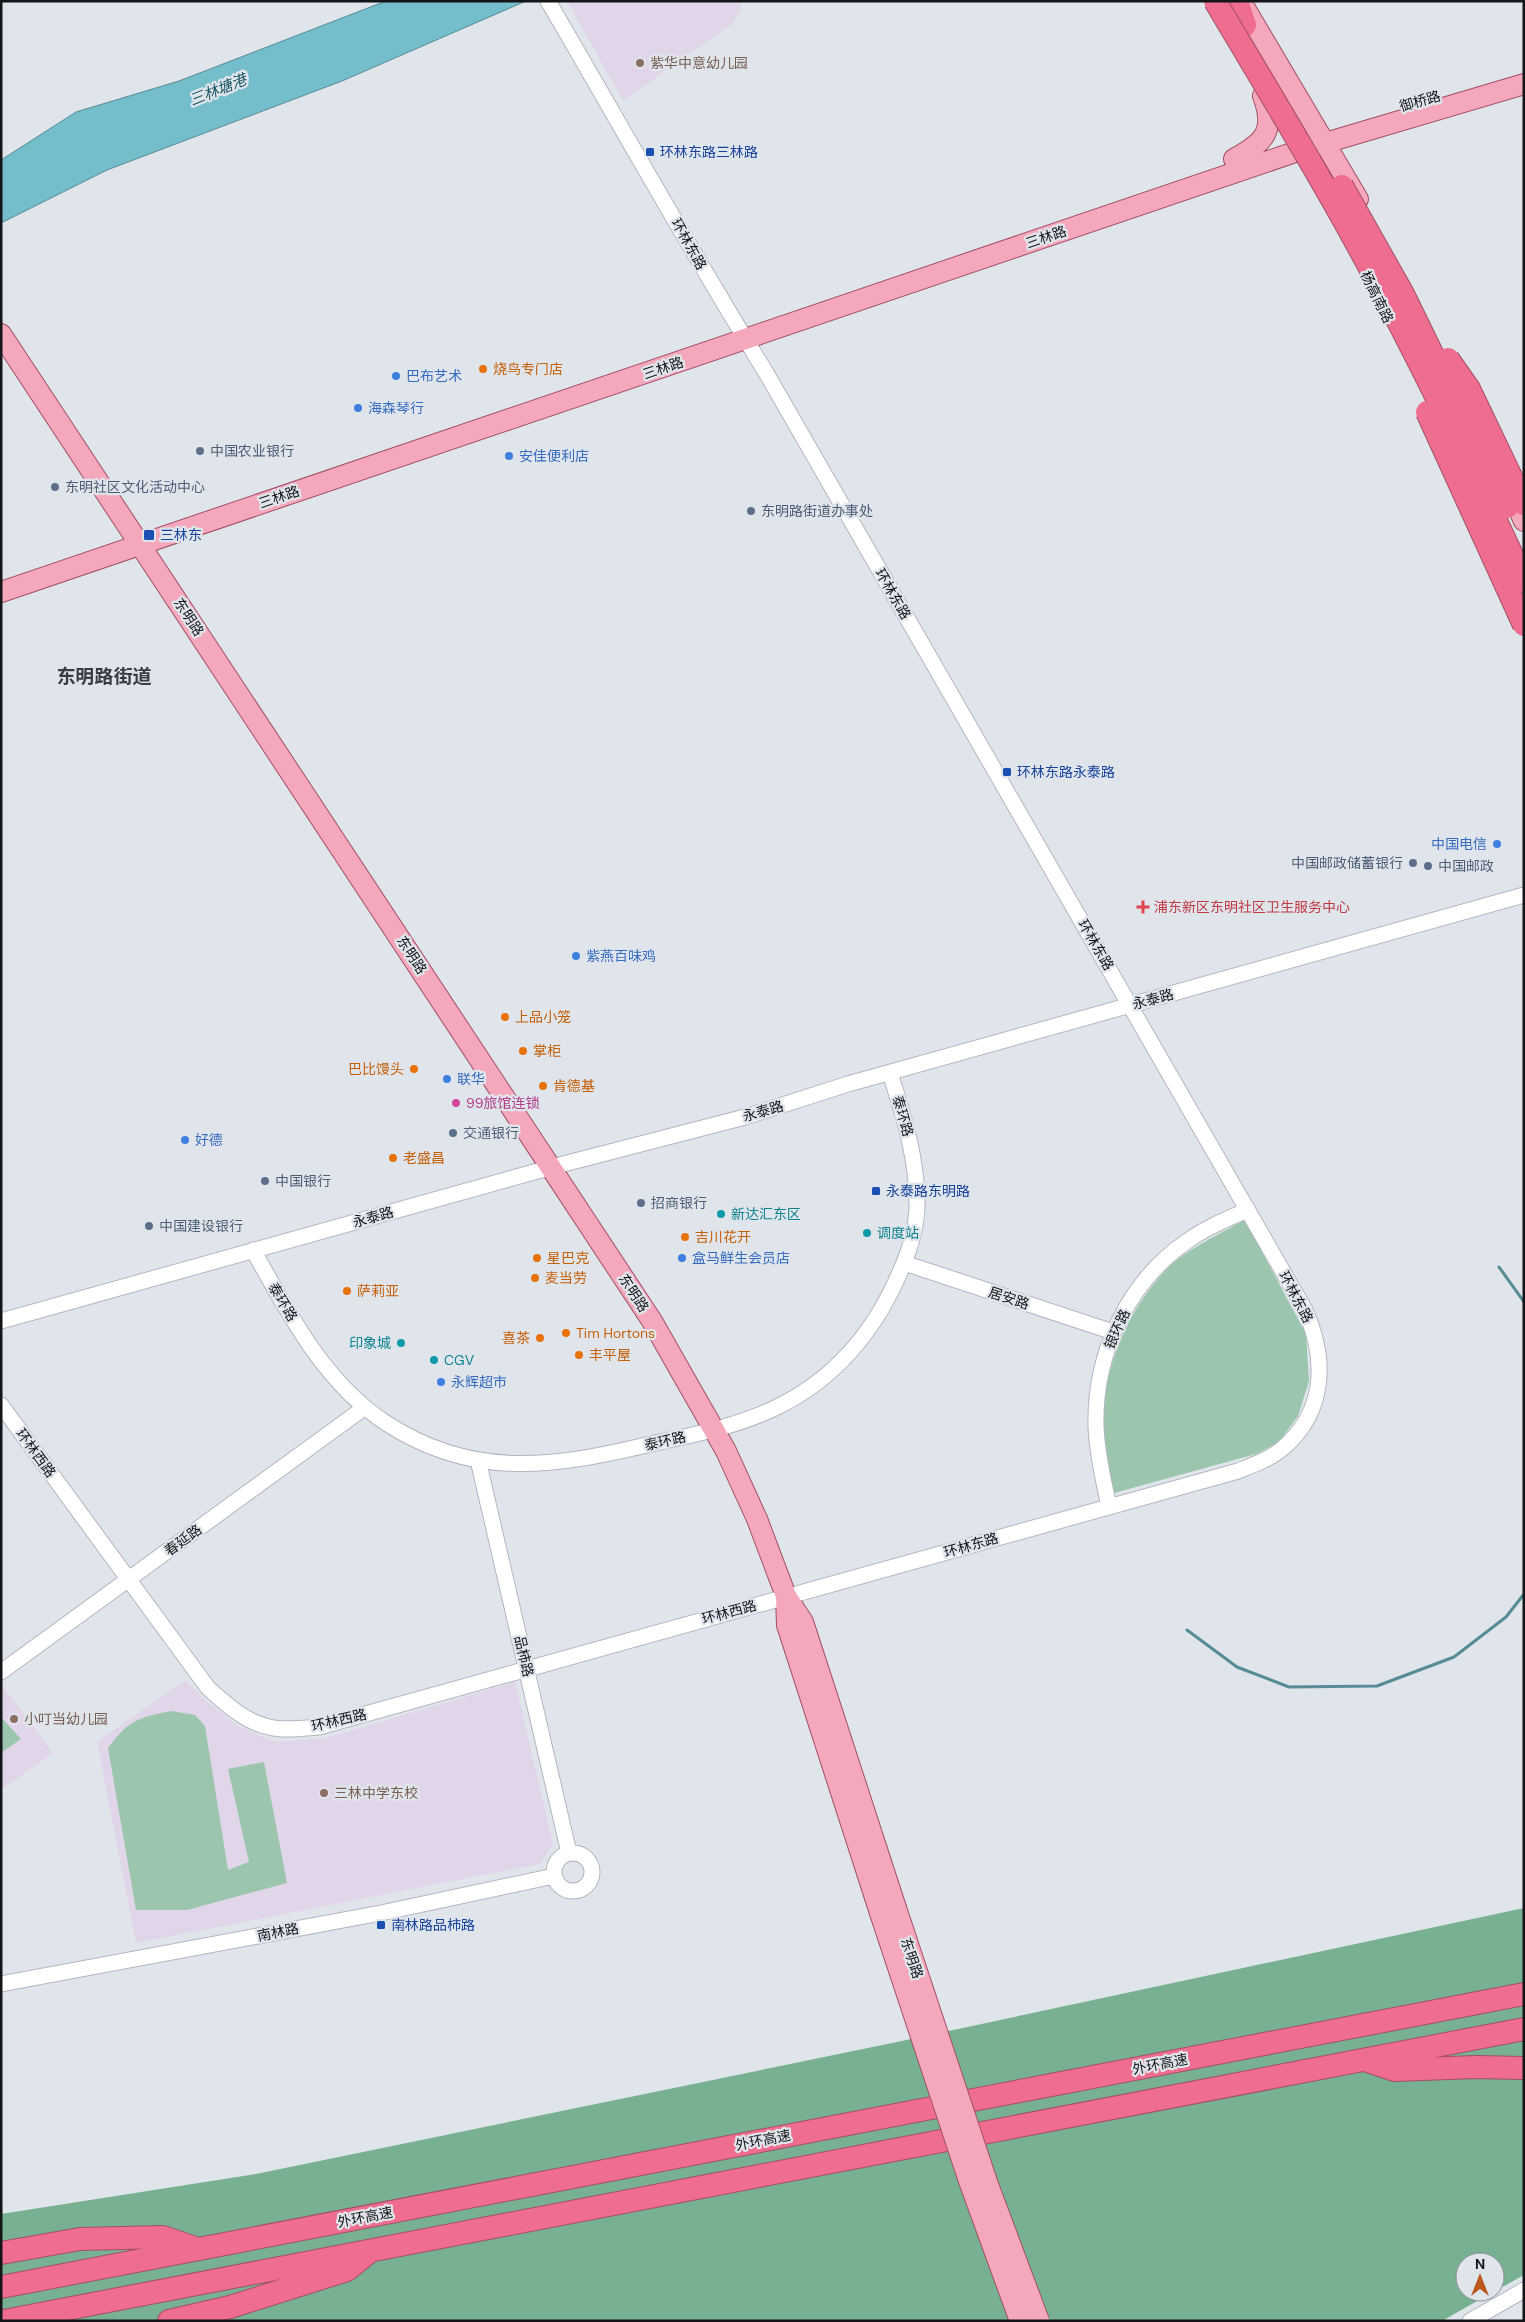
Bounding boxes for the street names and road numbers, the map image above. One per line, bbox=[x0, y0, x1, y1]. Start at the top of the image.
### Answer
street label: 御桥路 bbox=[1397, 87, 1443, 115]
street label: 环林东路 bbox=[668, 215, 710, 273]
street label: 三林路 bbox=[1023, 222, 1069, 252]
street label: 杨高南路 bbox=[1357, 268, 1397, 326]
street label: 三林路 bbox=[640, 353, 686, 383]
street label: 三林路 bbox=[256, 482, 302, 512]
street label: 环林东路 bbox=[871, 565, 915, 623]
street label: 东明路 bbox=[170, 594, 208, 640]
street label: 环林东路 bbox=[1074, 916, 1118, 974]
street label: 东明路 bbox=[393, 932, 431, 978]
street label: 永泰路 bbox=[1130, 985, 1176, 1013]
street label: 泰环路 bbox=[889, 1093, 917, 1139]
street label: 永泰路 bbox=[740, 1097, 786, 1125]
street label: 永泰路 bbox=[350, 1203, 396, 1231]
street label: 环林东路 bbox=[1275, 1268, 1317, 1326]
street label: 东明路 bbox=[615, 1270, 653, 1316]
street label: 泰环路 bbox=[264, 1279, 302, 1325]
street label: 居安路 bbox=[986, 1283, 1032, 1313]
street label: 银环路 bbox=[1100, 1306, 1134, 1352]
street label: 环林西路 bbox=[12, 1425, 60, 1481]
street label: 泰环路 bbox=[643, 1428, 687, 1454]
street label: 春延路 bbox=[161, 1520, 205, 1560]
street label: 环林东路 bbox=[942, 1529, 1000, 1561]
street label: 环林西路 bbox=[700, 1596, 758, 1628]
street label: 品柿路 bbox=[511, 1634, 537, 1678]
street label: 环林西路 bbox=[310, 1705, 368, 1735]
street label: 南林路 bbox=[256, 1919, 300, 1945]
street label: 东明路 bbox=[897, 1935, 927, 1981]
street label: 外环高速 bbox=[1131, 2050, 1189, 2078]
street label: 外环高速 bbox=[734, 2126, 792, 2154]
street label: 外环高速 bbox=[336, 2203, 394, 2231]

